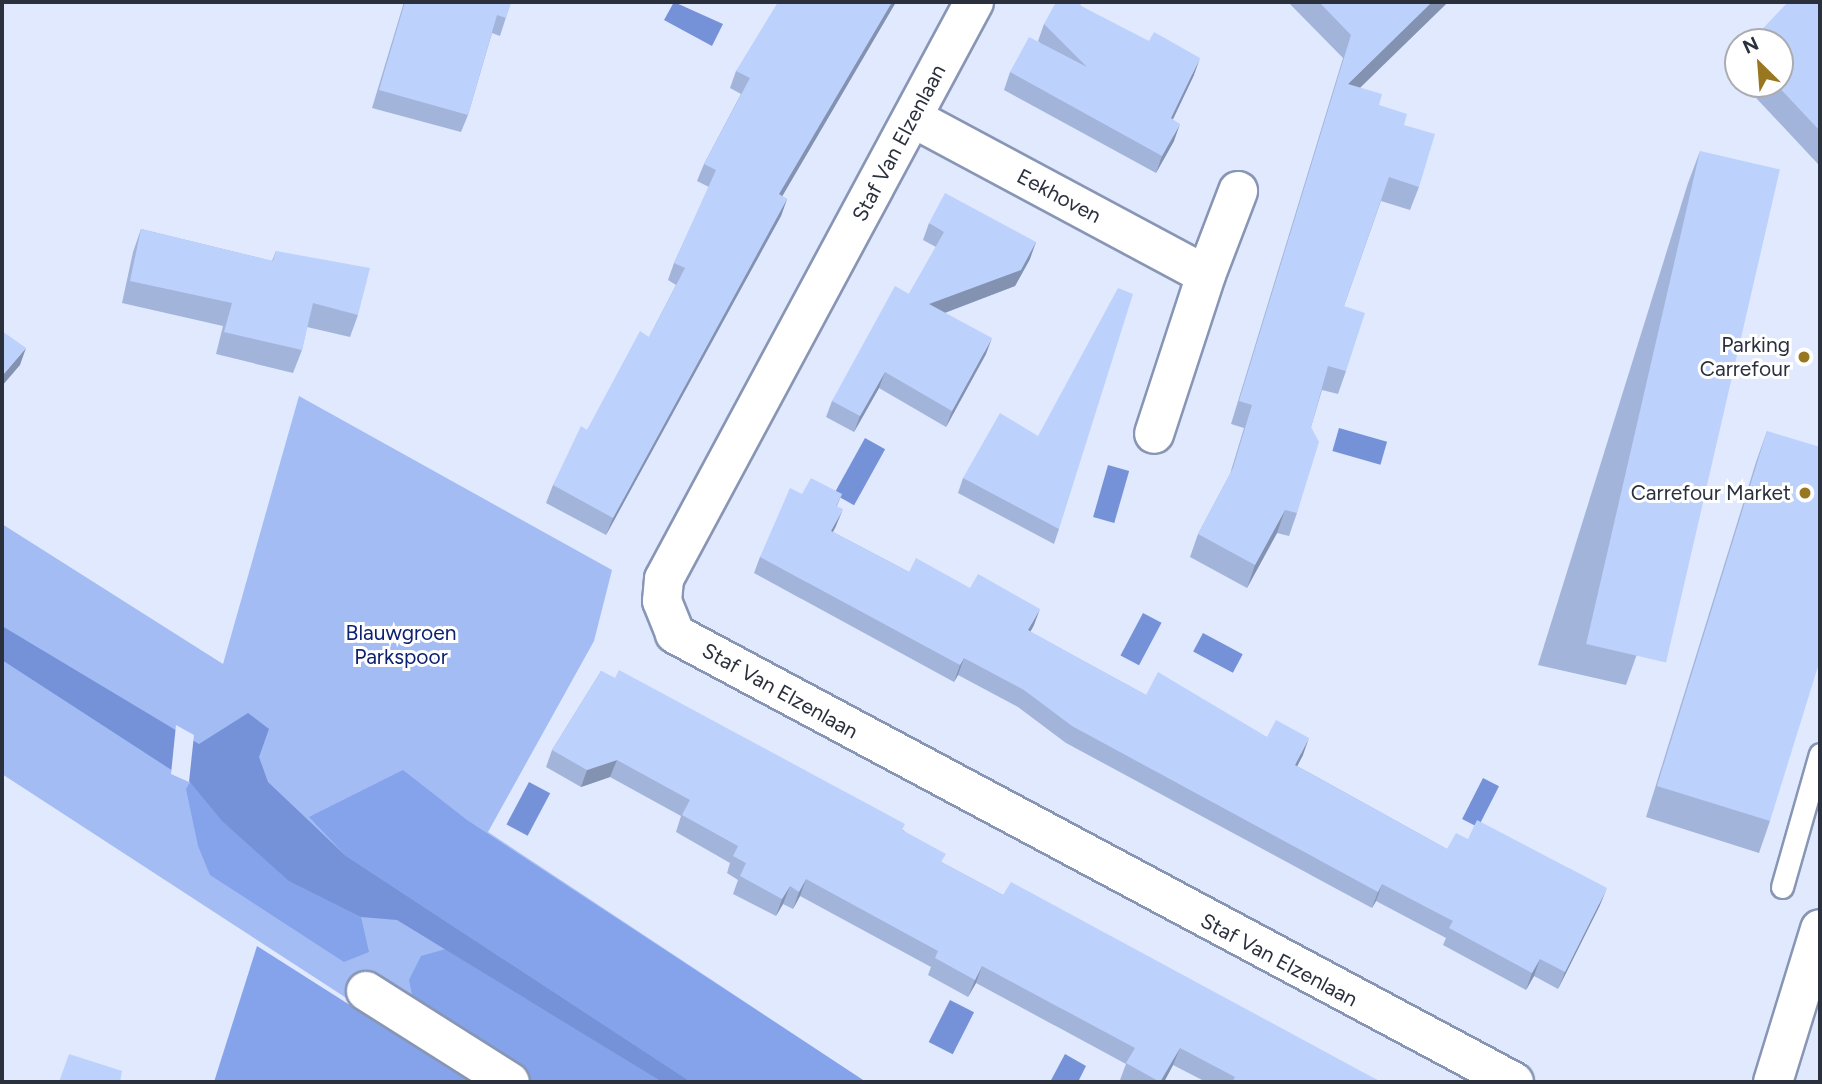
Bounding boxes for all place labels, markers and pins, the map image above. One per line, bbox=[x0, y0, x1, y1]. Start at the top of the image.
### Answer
place label: Parking Carrefour bbox=[1700, 332, 1790, 382]
marker: Parking Carrefour bbox=[1796, 349, 1812, 365]
place label: Carrefour Market bbox=[1631, 480, 1791, 506]
marker: Carrefour Market bbox=[1797, 485, 1813, 501]

